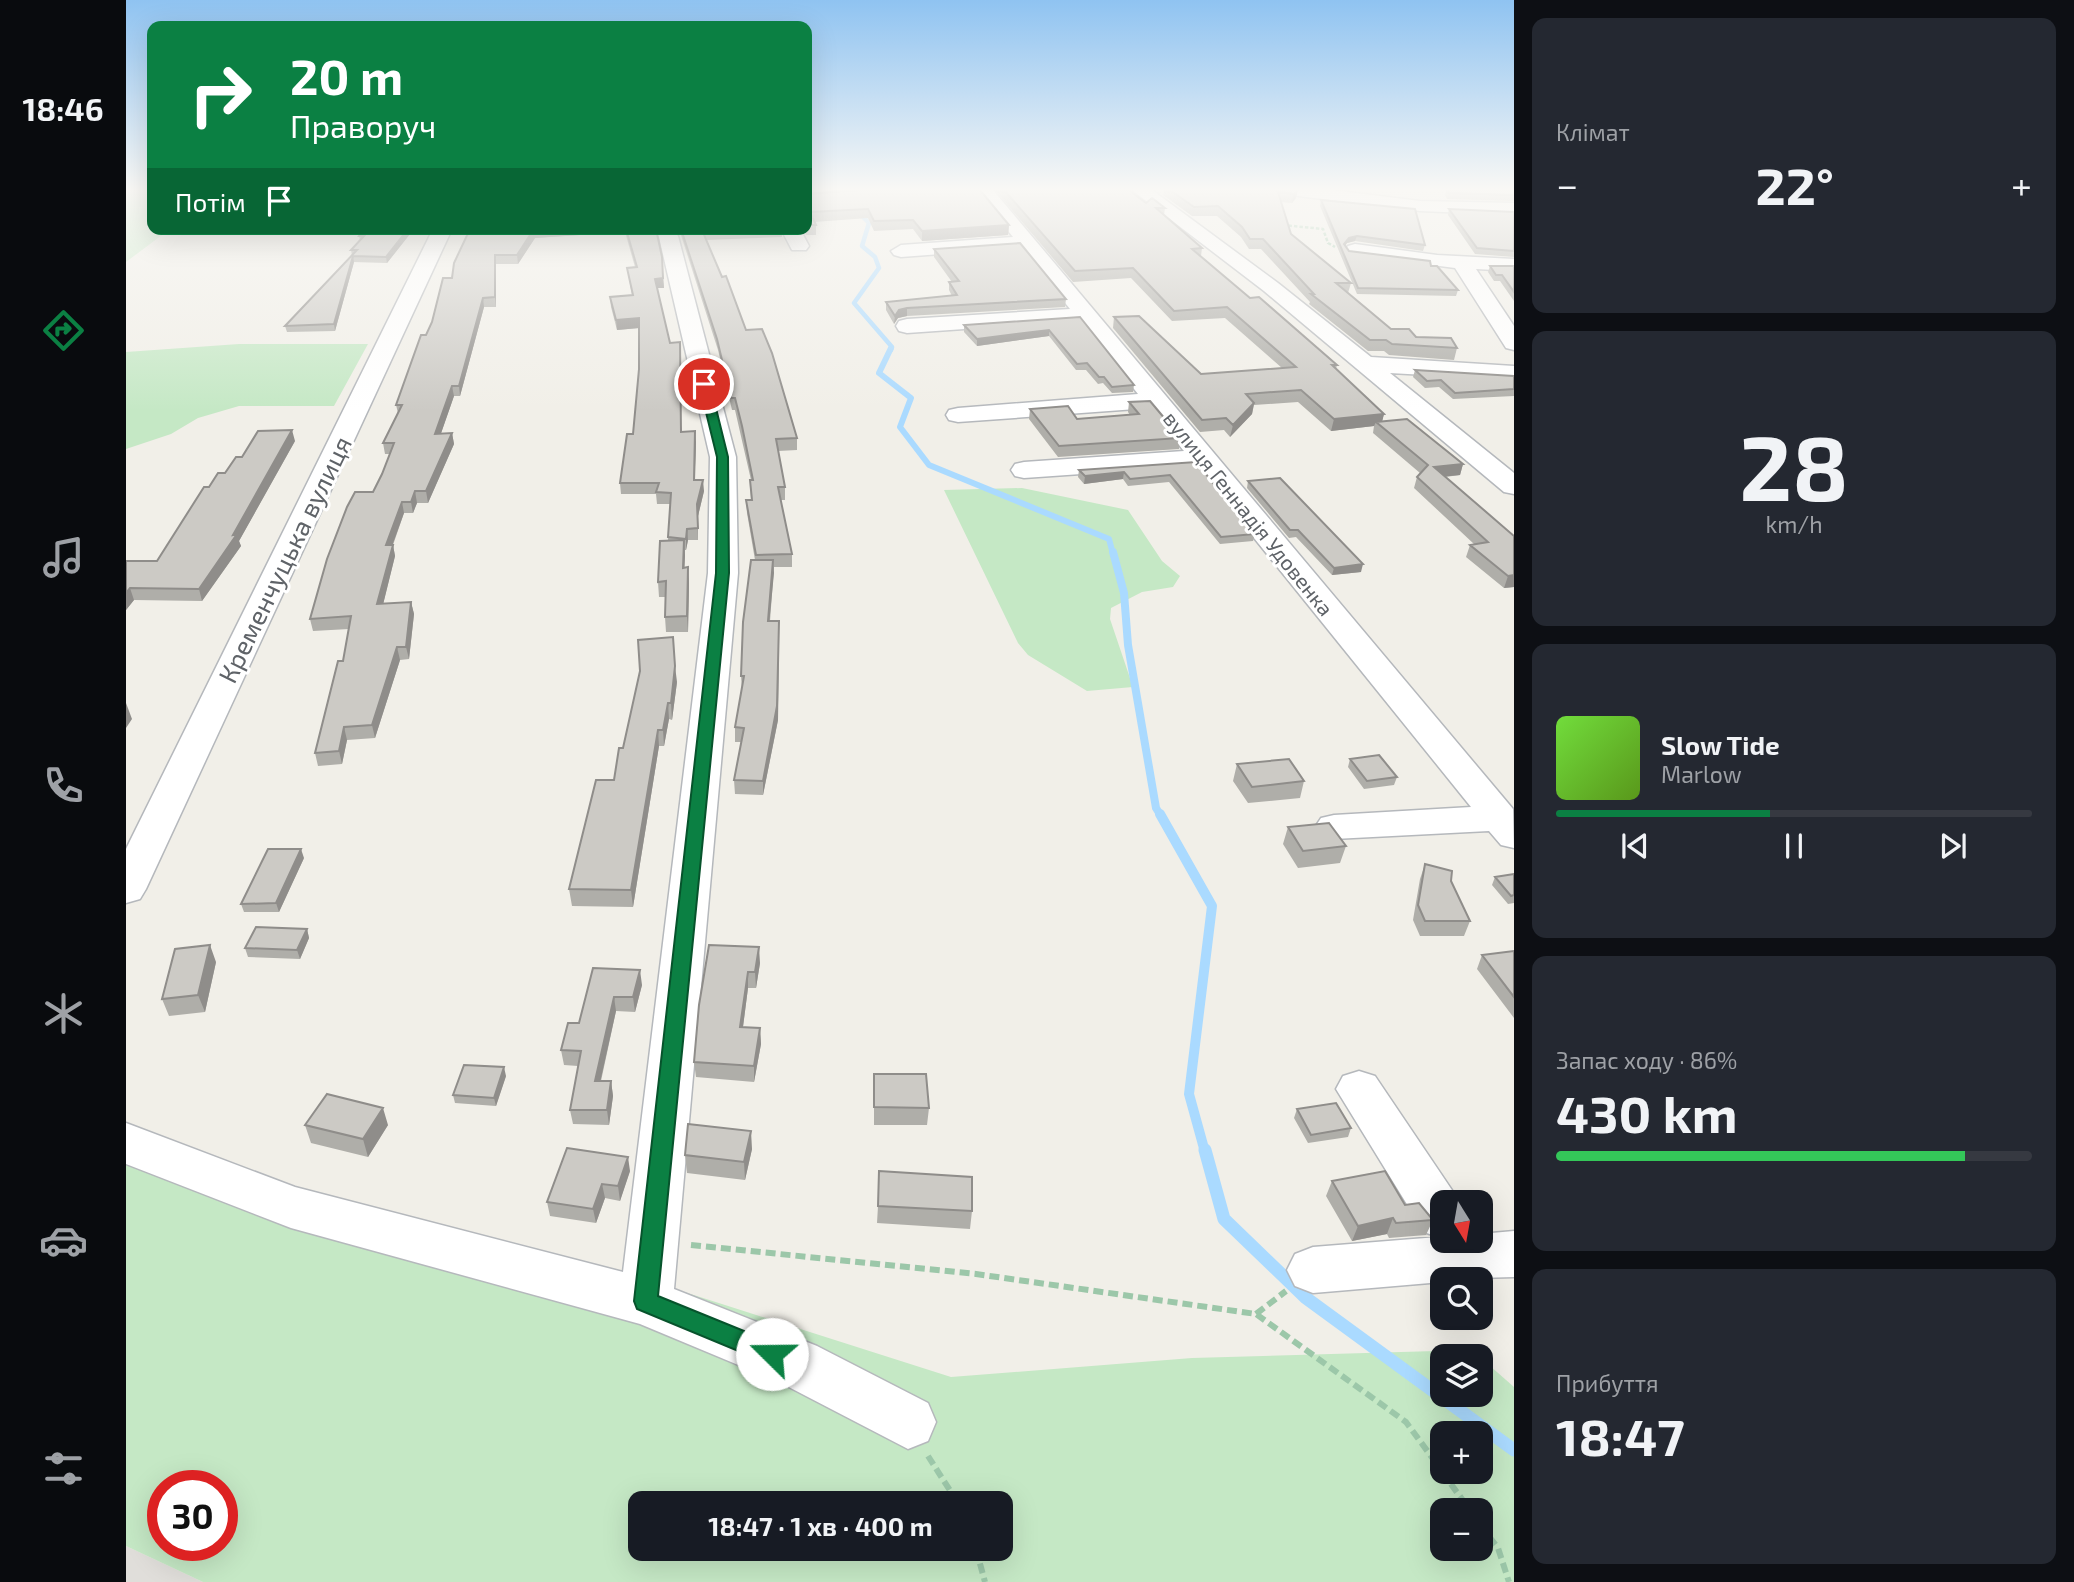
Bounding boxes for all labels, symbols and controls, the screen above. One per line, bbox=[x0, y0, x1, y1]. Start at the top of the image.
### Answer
text: 20 m bbox=[290, 46, 403, 105]
icon: right bbox=[175, 49, 266, 140]
text: 18:46 bbox=[22, 89, 104, 127]
text: Праворуч bbox=[290, 106, 436, 144]
text: Клімат bbox=[1556, 118, 1630, 146]
text: 22° bbox=[1755, 153, 1834, 215]
text: − bbox=[1556, 161, 1578, 207]
text: + bbox=[2011, 161, 2032, 207]
icon: arrive bbox=[260, 182, 298, 220]
text: Потім bbox=[175, 186, 246, 217]
icon: directions bbox=[39, 306, 88, 355]
pin bbox=[674, 354, 734, 414]
icon: arrive bbox=[685, 365, 723, 403]
street label: вулиця Геннадія Удовенка bbox=[1158, 406, 1339, 621]
text: 28 bbox=[1739, 410, 1849, 519]
street label: Кременчуцька вулиця bbox=[211, 431, 358, 688]
text: km/h bbox=[1765, 510, 1823, 538]
icon: music bbox=[39, 533, 88, 582]
text: Slow Tide bbox=[1661, 729, 1780, 760]
text: Marlow bbox=[1661, 760, 1742, 788]
icon: phone bbox=[39, 761, 88, 810]
icon: previous bbox=[1616, 827, 1654, 865]
icon: pause bbox=[1775, 827, 1813, 865]
icon: next bbox=[1934, 827, 1972, 865]
icon: climate bbox=[39, 989, 88, 1038]
text: Запас ходу · 86% bbox=[1556, 1046, 1737, 1074]
text: 430 km bbox=[1556, 1081, 1738, 1143]
north arrow bbox=[1430, 1190, 1493, 1253]
map controls bbox=[1430, 1190, 1493, 1561]
icon: car bbox=[39, 1216, 88, 1265]
button: search bbox=[1430, 1267, 1493, 1330]
position arrow bbox=[735, 1317, 809, 1391]
button: layers bbox=[1430, 1344, 1493, 1407]
text: Прибуття bbox=[1556, 1369, 1659, 1397]
text: 18:47 bbox=[1556, 1404, 1685, 1466]
button: + bbox=[1430, 1421, 1493, 1484]
icon: filters bbox=[39, 1444, 88, 1493]
speed limit sign: 30 bbox=[147, 1470, 238, 1561]
button: − bbox=[1430, 1498, 1493, 1561]
text: 18:47 · 1 хв · 400 m bbox=[708, 1510, 933, 1541]

